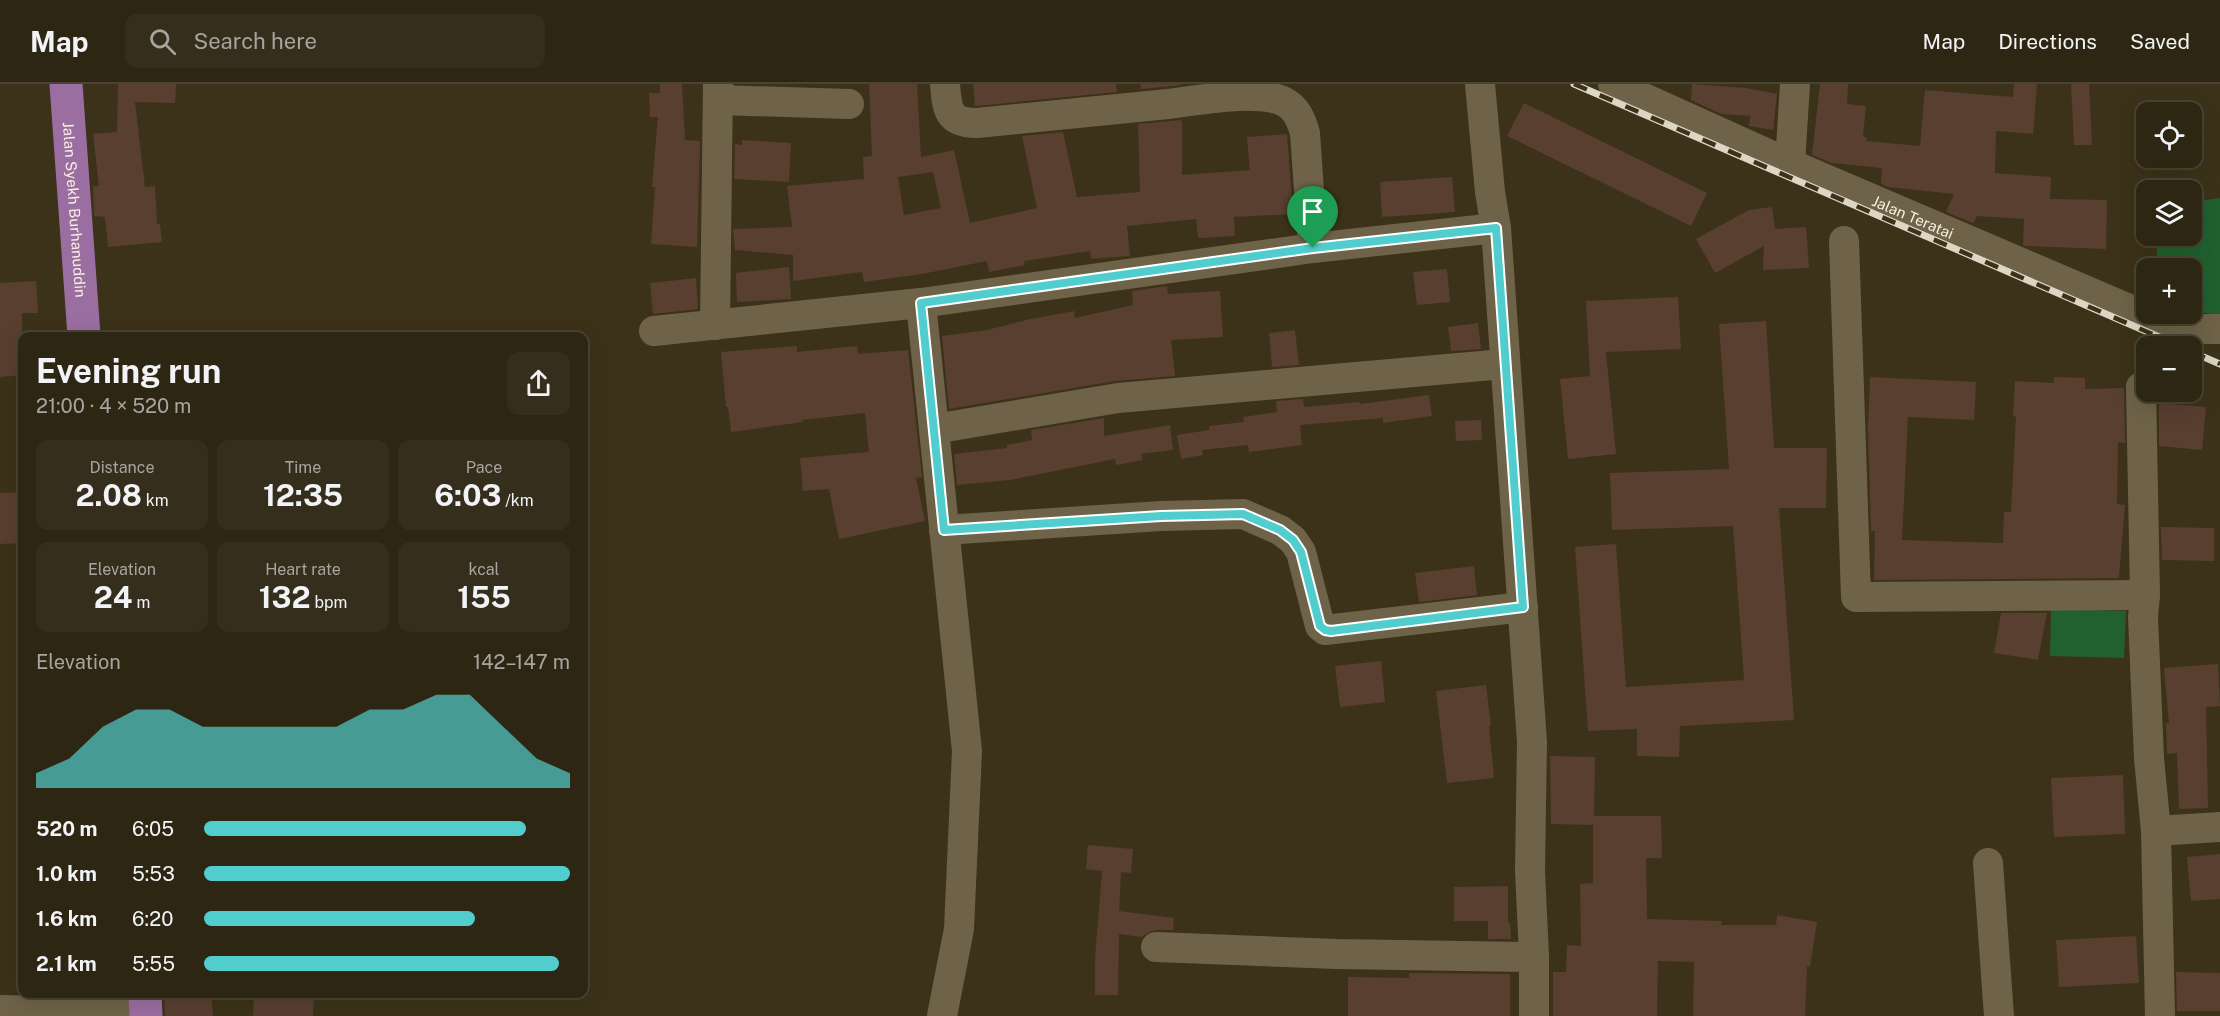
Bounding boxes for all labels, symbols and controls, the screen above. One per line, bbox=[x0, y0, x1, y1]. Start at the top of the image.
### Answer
search box bbox=[125, 14, 545, 68]
text: Map bbox=[30, 25, 89, 58]
icon: search bbox=[146, 25, 179, 58]
text: Search here bbox=[194, 28, 317, 54]
text: Map bbox=[1923, 29, 1965, 54]
text: Directions bbox=[1998, 29, 2097, 54]
text: Saved bbox=[2130, 29, 2190, 54]
map controls bbox=[2136, 102, 2202, 402]
button: locate bbox=[2136, 102, 2202, 168]
street label: Jalan Syekh Burhanuddin bbox=[60, 121, 90, 298]
button: layers bbox=[2136, 180, 2202, 246]
pin bbox=[1287, 186, 1338, 248]
street label: Jalan Teratai bbox=[1870, 192, 1956, 241]
icon: arrive bbox=[1296, 195, 1329, 228]
button: + bbox=[2136, 258, 2202, 324]
button: − bbox=[2136, 336, 2202, 402]
text: Evening run bbox=[36, 352, 221, 390]
button: share bbox=[507, 352, 570, 415]
text: 21:00 · 4 × 520 m bbox=[36, 394, 191, 418]
text: Distance bbox=[90, 458, 154, 477]
text: Time bbox=[285, 458, 321, 477]
text: Pace bbox=[466, 458, 502, 477]
text: 2.08 bbox=[75, 477, 142, 513]
text: 12:35 bbox=[263, 477, 343, 513]
text: 6:03 bbox=[434, 477, 501, 513]
text: km bbox=[142, 491, 169, 510]
text: /km bbox=[501, 491, 534, 510]
text: Elevation bbox=[88, 560, 156, 579]
text: Heart rate bbox=[265, 560, 341, 579]
text: kcal bbox=[469, 560, 499, 579]
text: 24 bbox=[94, 579, 133, 615]
text: 132 bbox=[259, 579, 311, 615]
text: 155 bbox=[457, 579, 511, 615]
text: m bbox=[133, 593, 150, 612]
text: bpm bbox=[311, 593, 347, 612]
text: Elevation bbox=[36, 650, 121, 674]
text: 142–147 m bbox=[473, 650, 570, 674]
text: 520 m bbox=[36, 817, 98, 841]
text: 6:05 bbox=[132, 817, 174, 841]
text: 1.0 km bbox=[36, 862, 97, 886]
text: 5:53 bbox=[132, 862, 175, 886]
text: 1.6 km bbox=[36, 907, 97, 931]
text: 6:20 bbox=[132, 907, 174, 931]
text: 2.1 km bbox=[36, 952, 97, 976]
text: 5:55 bbox=[132, 952, 175, 976]

